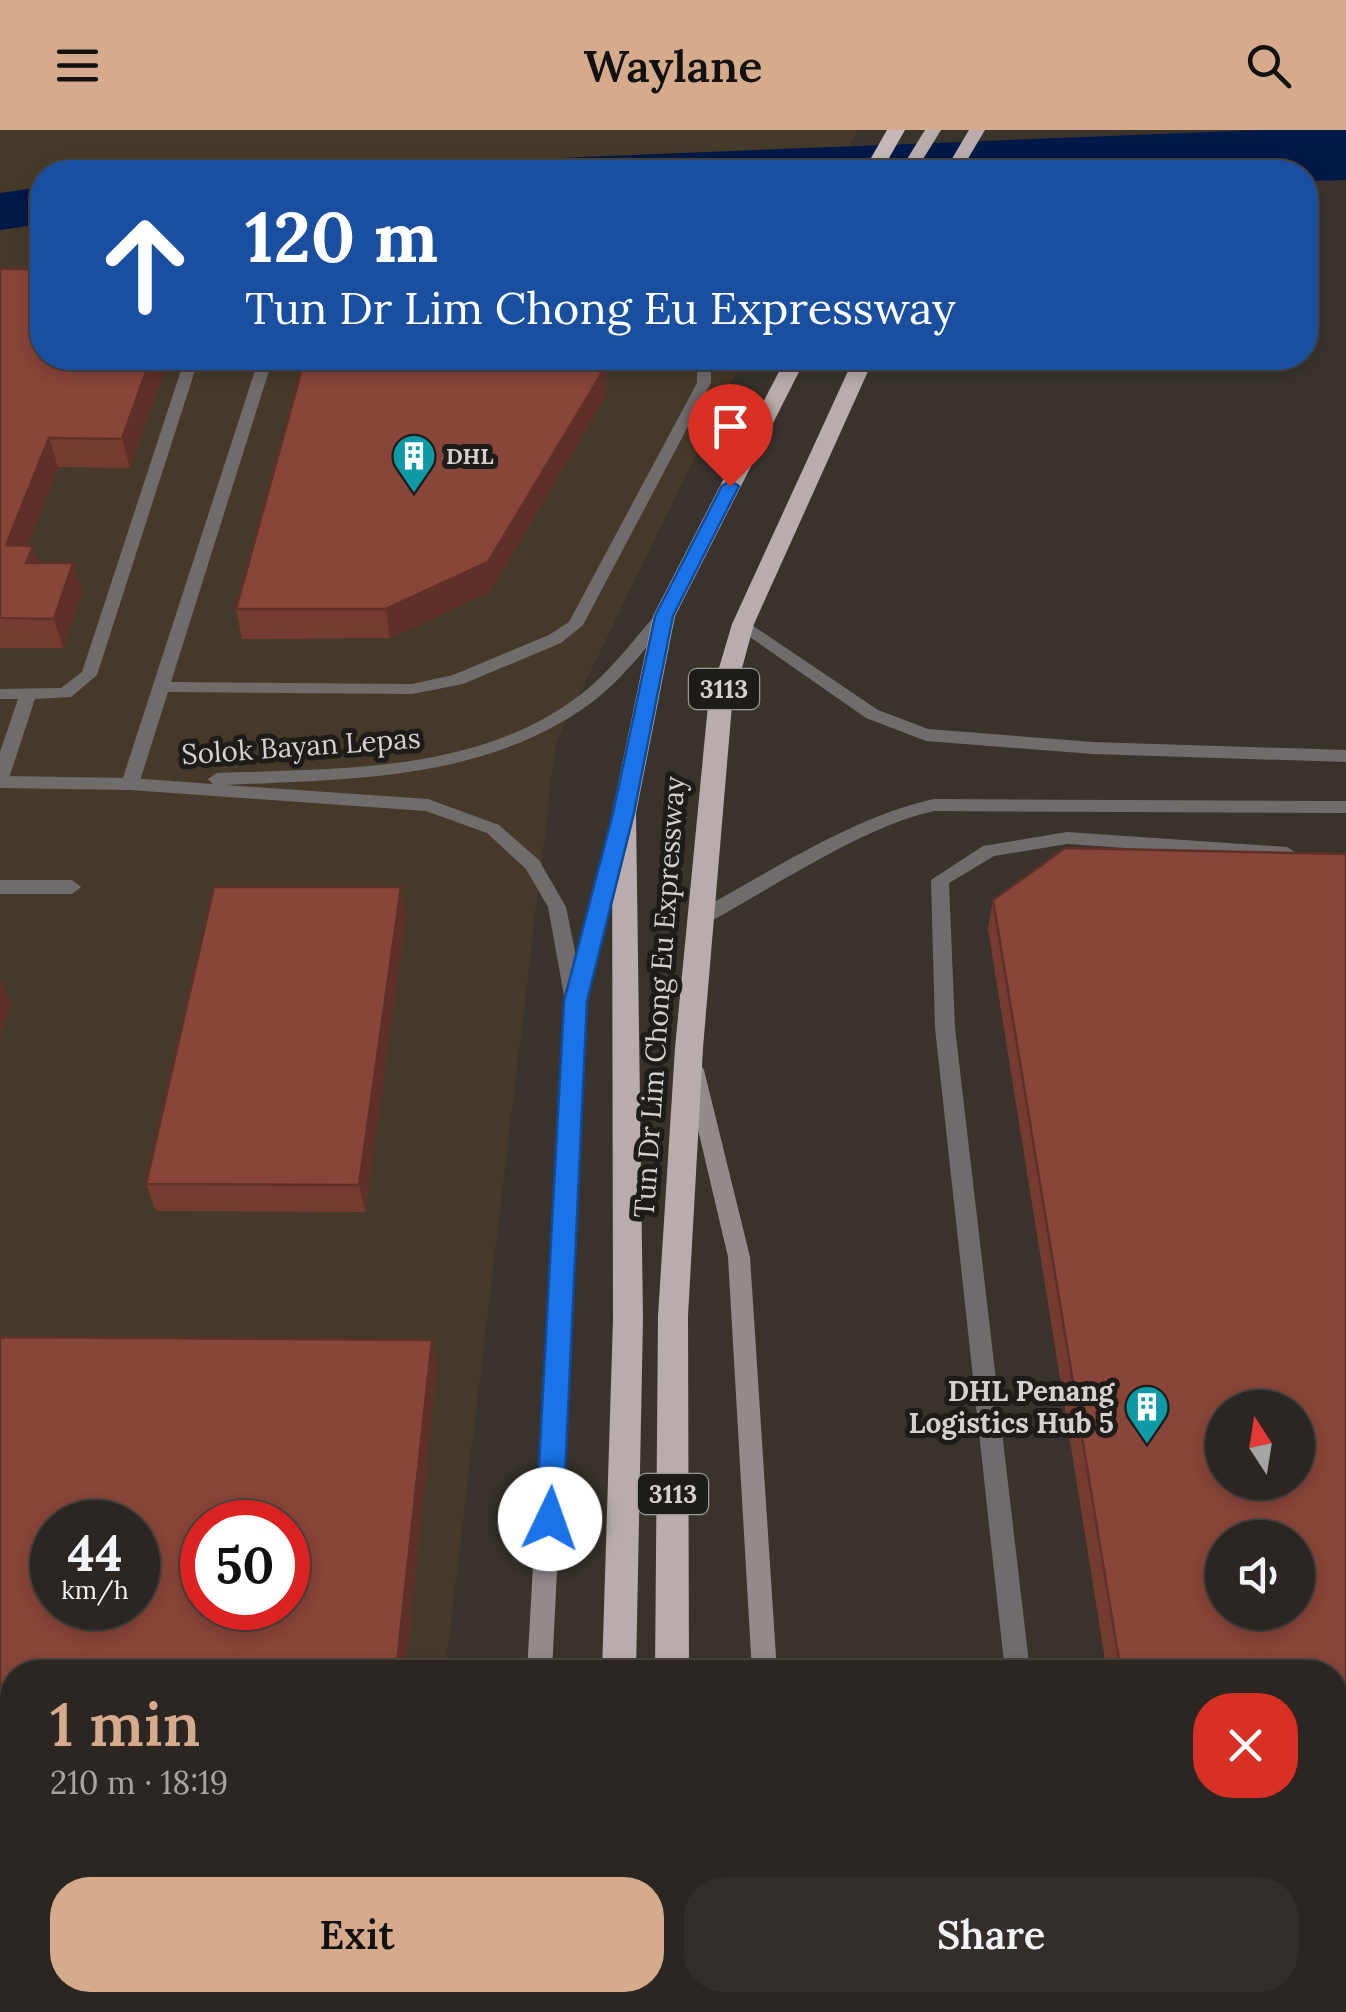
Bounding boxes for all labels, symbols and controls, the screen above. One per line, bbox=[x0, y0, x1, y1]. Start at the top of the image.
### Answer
text: Waylane bbox=[583, 37, 763, 94]
icon: menu bbox=[50, 38, 105, 93]
icon: search bbox=[1241, 38, 1296, 93]
text: 120 m bbox=[245, 192, 438, 281]
icon: ahead bbox=[80, 200, 210, 330]
text: Tun Dr Lim Chong Eu Expressway bbox=[245, 279, 956, 336]
pin bbox=[688, 384, 773, 487]
icon: arrive bbox=[703, 399, 758, 454]
building icon: DHL bbox=[391, 433, 437, 494]
place label: DHL bbox=[446, 442, 493, 470]
road number: 3113 bbox=[689, 669, 759, 709]
street label: Solok Bayan Lepas bbox=[180, 720, 422, 772]
street label: Tun Dr Lim Chong Eu Expressway bbox=[626, 775, 692, 1219]
place label: DHL Penang Logistics Hub 5 bbox=[908, 1373, 1115, 1441]
building icon: DHL Penang Logistics Hub 5 bbox=[1124, 1384, 1170, 1445]
north arrow bbox=[1205, 1390, 1315, 1500]
map controls bbox=[1205, 1390, 1315, 1630]
position arrow bbox=[498, 1467, 602, 1571]
road number: 3113 bbox=[638, 1474, 708, 1514]
speed limit sign: 50 bbox=[180, 1500, 310, 1630]
button: sound bbox=[1205, 1520, 1315, 1630]
text: 44 bbox=[67, 1521, 123, 1585]
text: km/h bbox=[61, 1574, 129, 1606]
text: 1 min bbox=[50, 1686, 200, 1762]
button: close bbox=[1193, 1693, 1298, 1798]
text: 210 m · 18:19 bbox=[50, 1762, 228, 1803]
button: Exit bbox=[50, 1877, 664, 1992]
button: Share bbox=[684, 1877, 1298, 1992]

